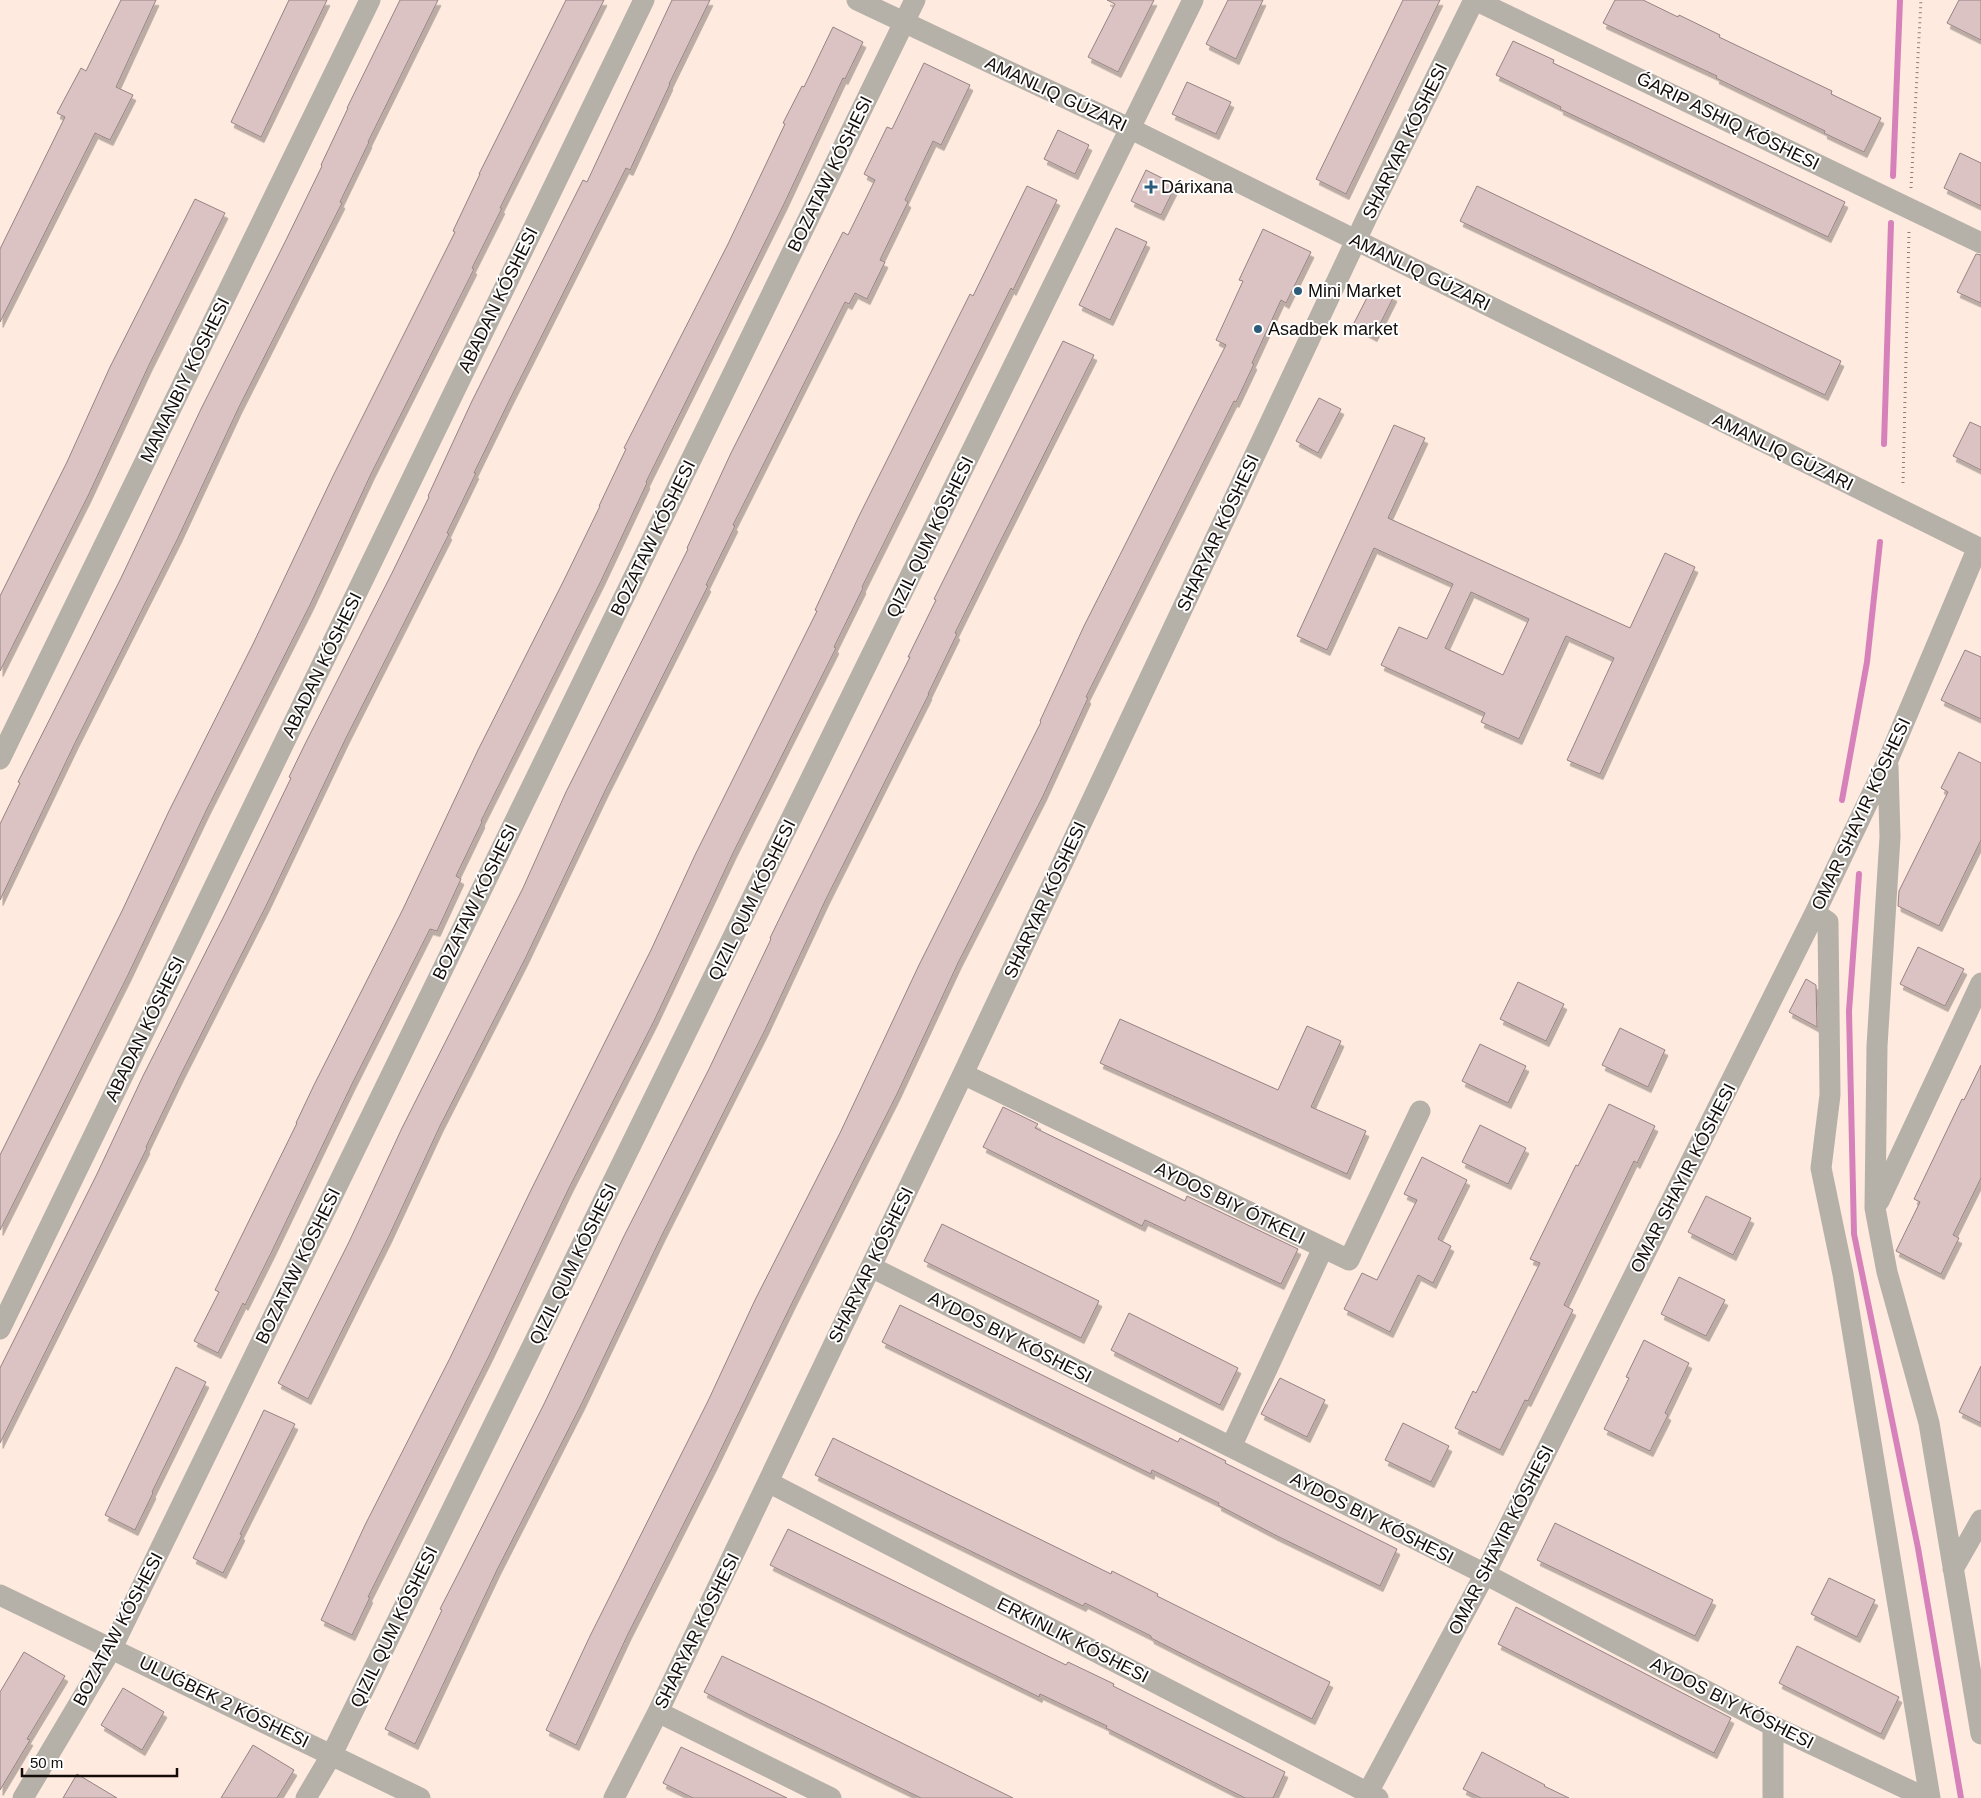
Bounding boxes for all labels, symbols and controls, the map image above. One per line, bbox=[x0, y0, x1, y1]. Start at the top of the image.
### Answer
street label: AMANLIQ GÚZARI bbox=[982, 51, 1130, 136]
street label: SHARYAR KÓSHESI bbox=[1358, 60, 1451, 222]
street label: ǴARIP ASHIQ KÓSHESI bbox=[1633, 67, 1823, 174]
street label: BOZATAW KÓSHESI bbox=[783, 92, 876, 255]
place label: Dárixana bbox=[1161, 177, 1234, 197]
marker: Dárixana bbox=[1145, 181, 1157, 193]
street label: ABADAN KÓSHESI bbox=[453, 224, 542, 376]
street label: AMANLIQ GÚZARI bbox=[1346, 228, 1494, 315]
place label: Mini Market bbox=[1308, 281, 1401, 301]
marker: Mini Market bbox=[1292, 285, 1304, 297]
street label: MAMANBIY KÓSHESI bbox=[136, 294, 234, 466]
place label: Asadbek market bbox=[1268, 319, 1398, 339]
marker: Asadbek market bbox=[1252, 323, 1264, 335]
street label: AMANLIQ GÚZARI bbox=[1709, 408, 1857, 495]
street label: SHARYAR KÓSHESI bbox=[1172, 451, 1263, 614]
street label: QIZIL QUM KÓSHESI bbox=[881, 453, 978, 621]
street label: BOZATAW KÓSHESI bbox=[606, 456, 699, 619]
street label: ABADAN KÓSHESI bbox=[277, 589, 366, 741]
street label: OMAR SHAYIR KÓSHESI bbox=[1807, 714, 1914, 913]
street label: QIZIL QUM KÓSHESI bbox=[703, 816, 800, 984]
street label: SHARYAR KÓSHESI bbox=[999, 818, 1090, 981]
street label: BOZATAW KÓSHESI bbox=[428, 820, 521, 983]
street label: ABADAN KÓSHESI bbox=[100, 953, 189, 1105]
street label: OMAR SHAYIR KÓSHESI bbox=[1626, 1080, 1740, 1276]
street label: AYDOS BIY ÓTKELI bbox=[1152, 1157, 1309, 1248]
street label: QIZIL QUM KÓSHESI bbox=[524, 1180, 621, 1348]
street label: BOZATAW KÓSHESI bbox=[251, 1184, 344, 1347]
street label: SHARYAR KÓSHESI bbox=[824, 1184, 917, 1346]
street label: AYDOS BIY KÓSHESI bbox=[925, 1286, 1095, 1387]
street label: OMAR SHAYIR KÓSHESI bbox=[1444, 1442, 1558, 1638]
street label: AYDOS BIY KÓSHESI bbox=[1287, 1467, 1457, 1568]
street label: QIZIL QUM KÓSHESI bbox=[345, 1543, 442, 1711]
street label: BOZATAW KÓSHESI bbox=[68, 1548, 167, 1709]
street label: SHARYAR KÓSHESI bbox=[650, 1550, 743, 1712]
street label: ERKINLIK KÓSHESI bbox=[994, 1592, 1152, 1687]
street label: ULUǴBEK 2 KÓSHESI bbox=[136, 1651, 312, 1752]
street label: AYDOS BIY KÓSHESI bbox=[1647, 1652, 1817, 1753]
scale bar bbox=[22, 1746, 178, 1778]
text: 50 m bbox=[30, 1754, 63, 1771]

